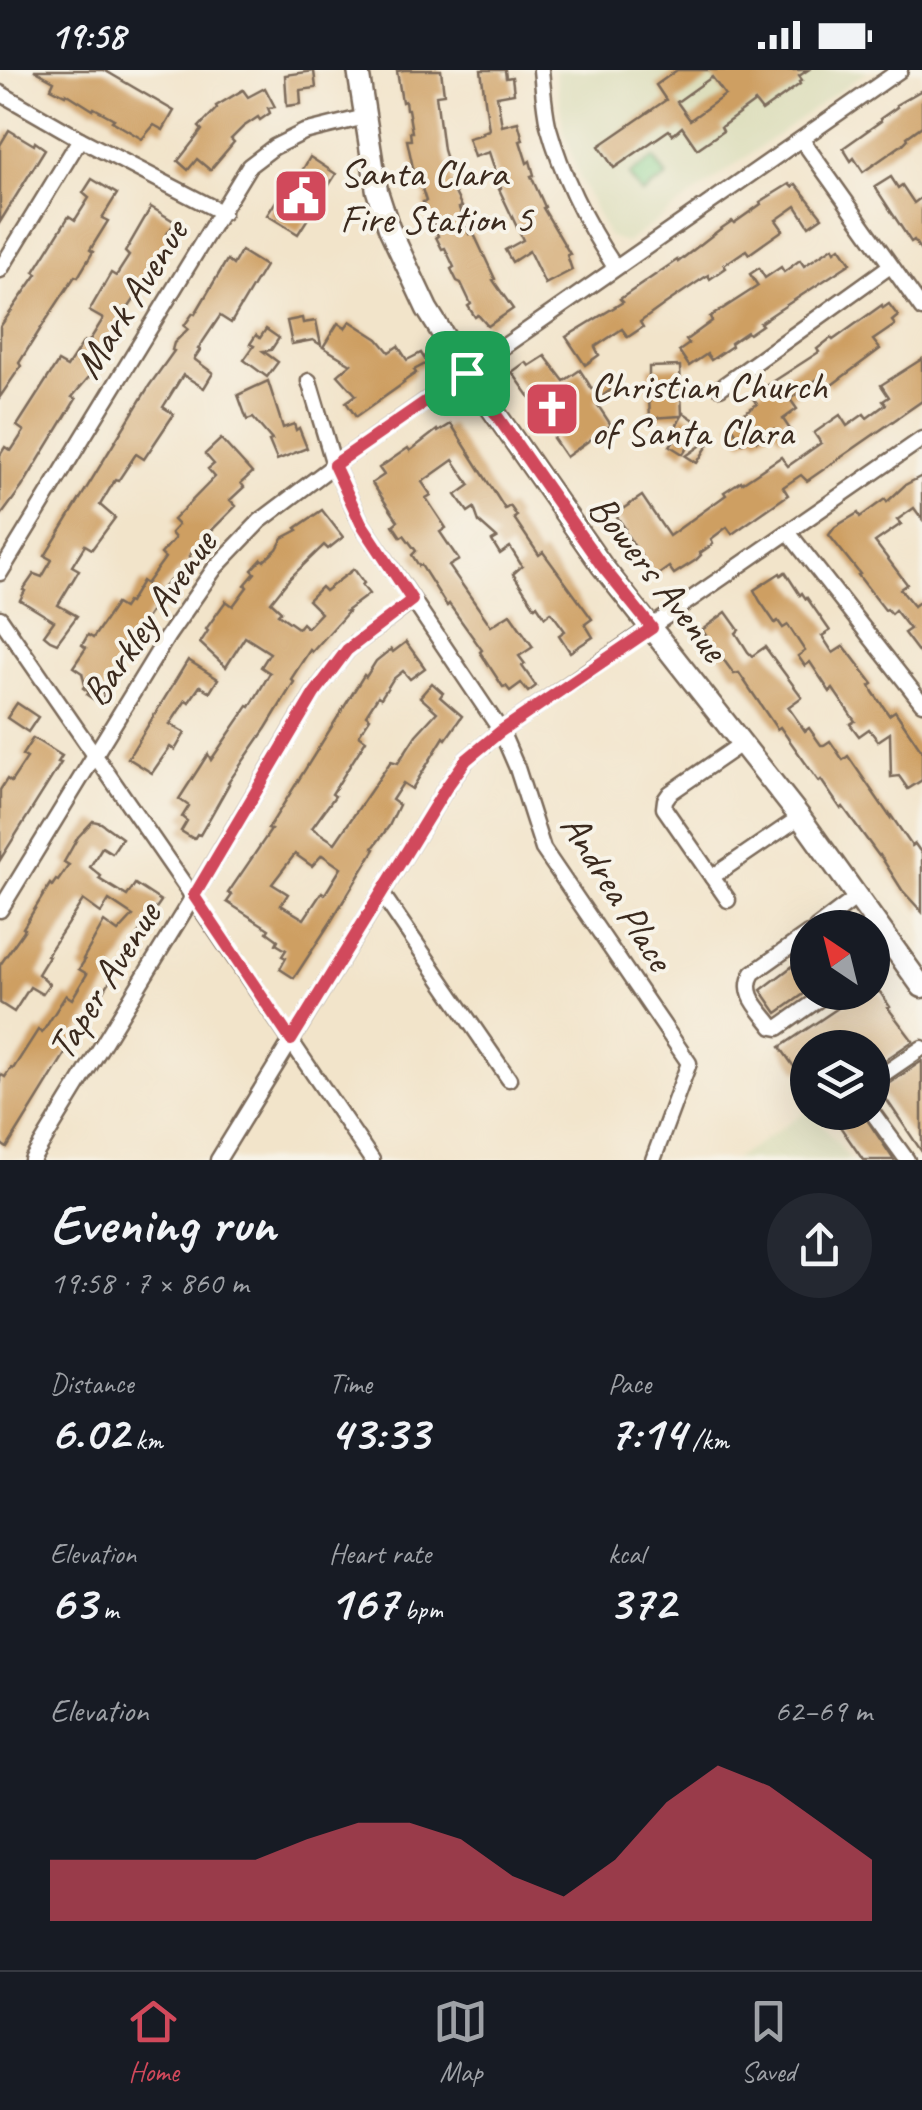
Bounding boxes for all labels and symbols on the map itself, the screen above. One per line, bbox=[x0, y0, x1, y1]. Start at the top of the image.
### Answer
place label: Santa Clara Fire Station 5 bbox=[340, 148, 535, 244]
public building icon: Santa Clara Fire Station 5 bbox=[271, 166, 331, 226]
street label: Mark Avenue bbox=[63, 208, 201, 387]
pin bbox=[425, 331, 510, 416]
place label: Christian Church of Santa Clara bbox=[591, 361, 828, 457]
church icon: Christian Church of Santa Clara bbox=[522, 379, 582, 439]
street label: Bowers Avenue bbox=[577, 485, 740, 674]
street label: Barkley Avenue bbox=[70, 518, 229, 715]
street label: Andrea Place bbox=[549, 804, 686, 982]
street label: Taper Avenue bbox=[36, 891, 173, 1069]
north arrow bbox=[790, 910, 890, 1010]

